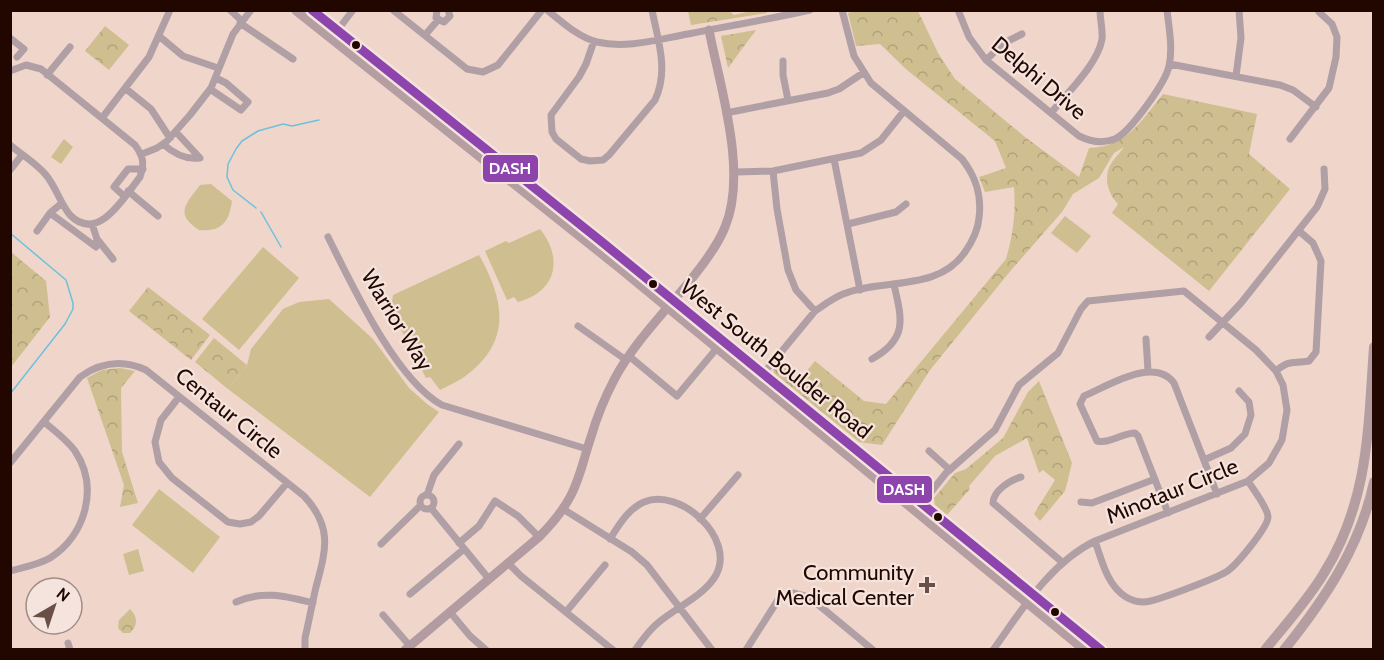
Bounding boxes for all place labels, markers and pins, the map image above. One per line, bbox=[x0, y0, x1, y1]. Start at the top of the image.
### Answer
unlabelled marker bbox=[350, 39, 362, 51]
unlabelled marker bbox=[647, 278, 659, 290]
unlabelled marker bbox=[932, 511, 944, 523]
place label: Community Medical Center bbox=[775, 559, 914, 611]
marker: Community Medical Center bbox=[918, 576, 936, 594]
unlabelled marker bbox=[1049, 606, 1061, 618]

